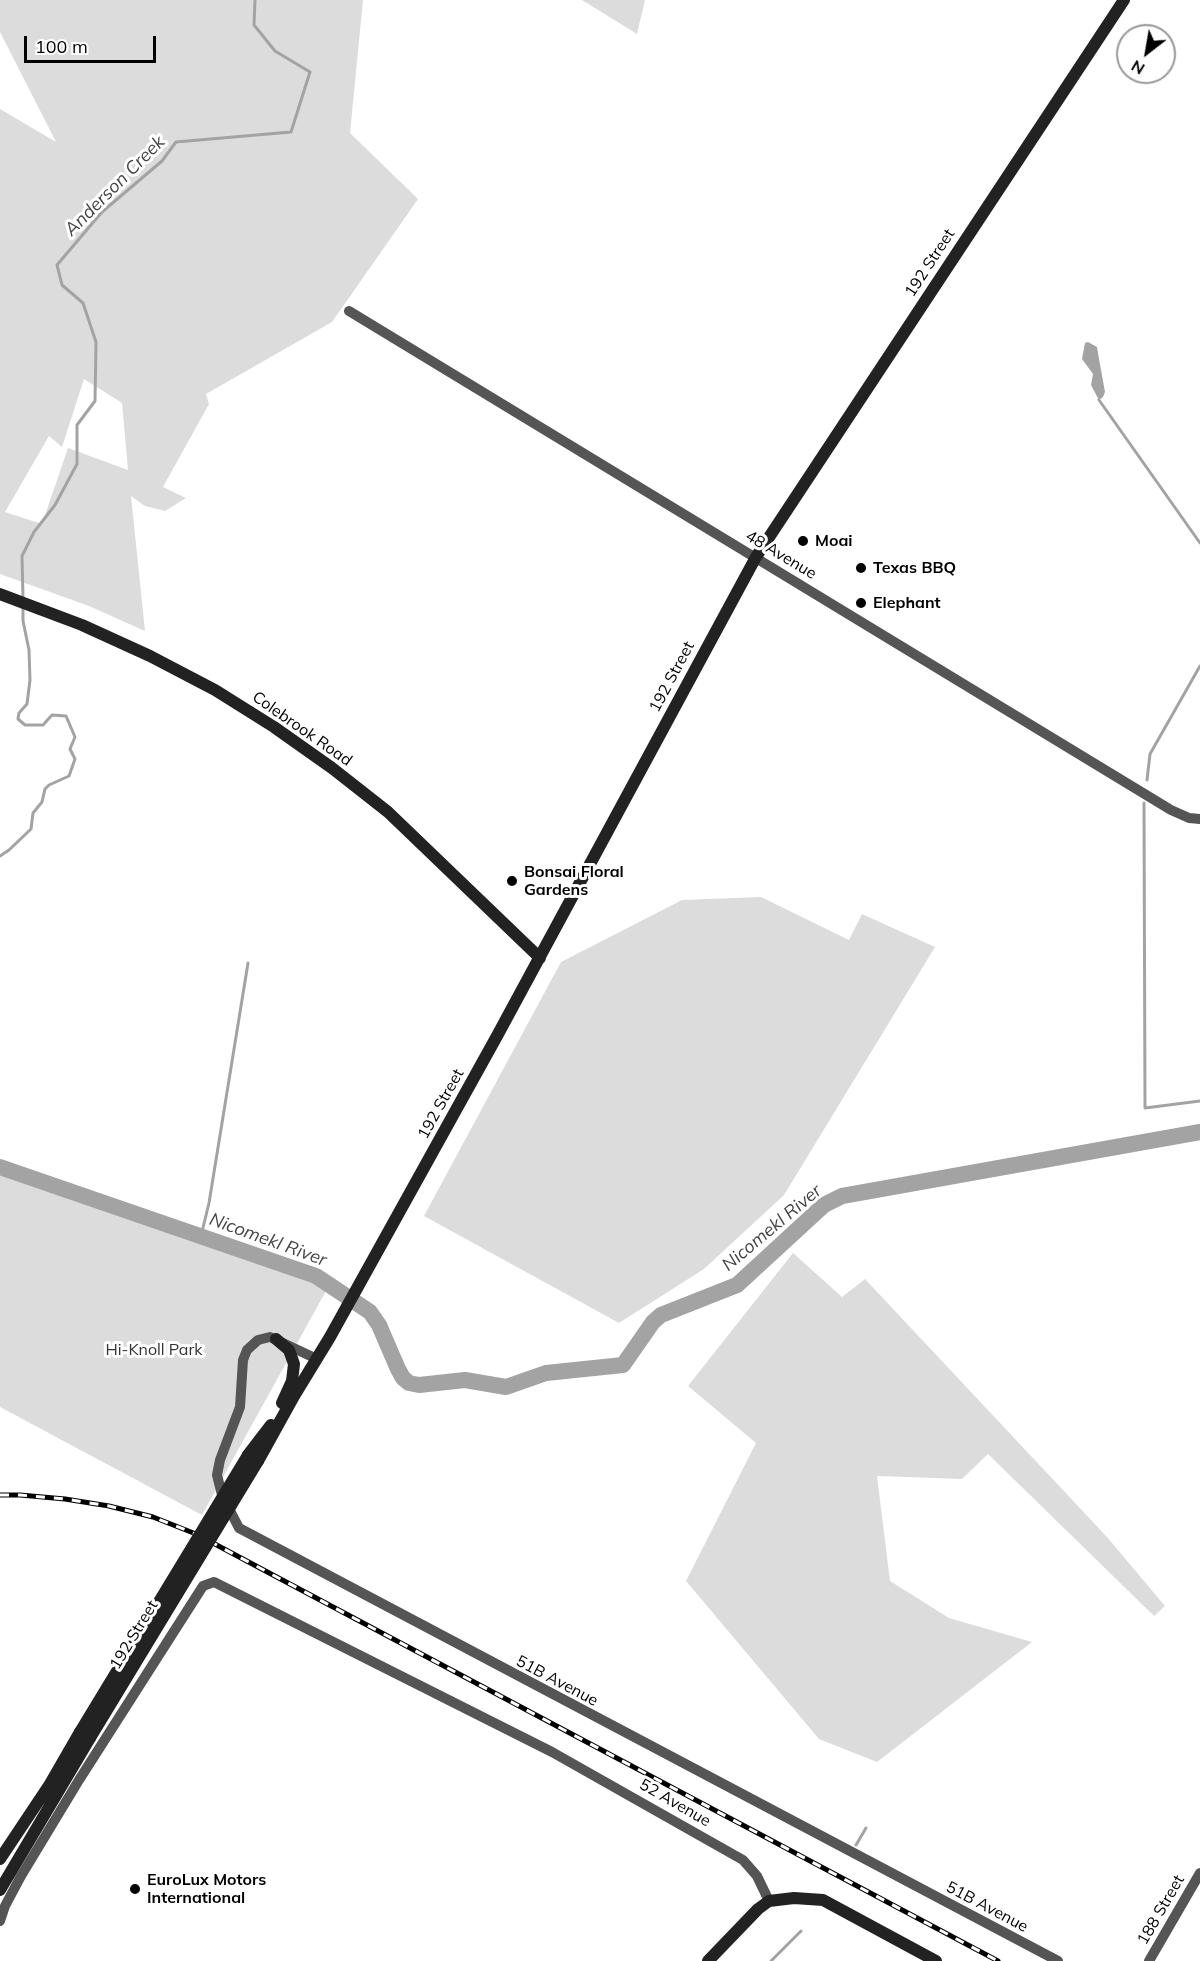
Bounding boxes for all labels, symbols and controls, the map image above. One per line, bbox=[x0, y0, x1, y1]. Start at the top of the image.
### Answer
scale bar bbox=[27, 24, 159, 62]
north arrow bbox=[1116, 24, 1176, 84]
text: 100 m bbox=[35, 35, 88, 58]
text: N bbox=[1127, 56, 1148, 79]
water label: Anderson Creek bbox=[60, 131, 170, 241]
street label: 192 Street bbox=[901, 225, 959, 301]
street label: 48 Avenue bbox=[742, 526, 820, 584]
place label: Moai bbox=[815, 531, 852, 551]
marker: Moai bbox=[796, 534, 810, 548]
place label: Texas BBQ bbox=[873, 558, 956, 578]
marker: Texas BBQ bbox=[854, 561, 868, 575]
place label: Elephant bbox=[873, 593, 941, 613]
marker: Elephant bbox=[854, 596, 868, 610]
street label: 192 Street bbox=[645, 638, 699, 716]
street label: Colebrook Road bbox=[248, 688, 356, 770]
place label: Bonsai Floral Gardens bbox=[524, 862, 624, 900]
marker: Bonsai Floral Gardens bbox=[505, 874, 519, 888]
street label: 192 Street bbox=[414, 1066, 468, 1142]
water label: Nicomekl River bbox=[718, 1180, 826, 1276]
water label: Nicomekl River bbox=[206, 1209, 330, 1271]
park label: Hi-Knoll Park bbox=[105, 1340, 203, 1360]
street label: 192 Street bbox=[106, 1597, 162, 1673]
street label: 51B Avenue bbox=[513, 1651, 601, 1711]
street label: 52 Avenue bbox=[636, 1775, 714, 1831]
place label: EuroLux Motors International bbox=[147, 1870, 266, 1908]
street label: 188 Street bbox=[1133, 1872, 1189, 1948]
street label: 51B Avenue bbox=[943, 1877, 1031, 1937]
marker: EuroLux Motors International bbox=[128, 1882, 142, 1896]

